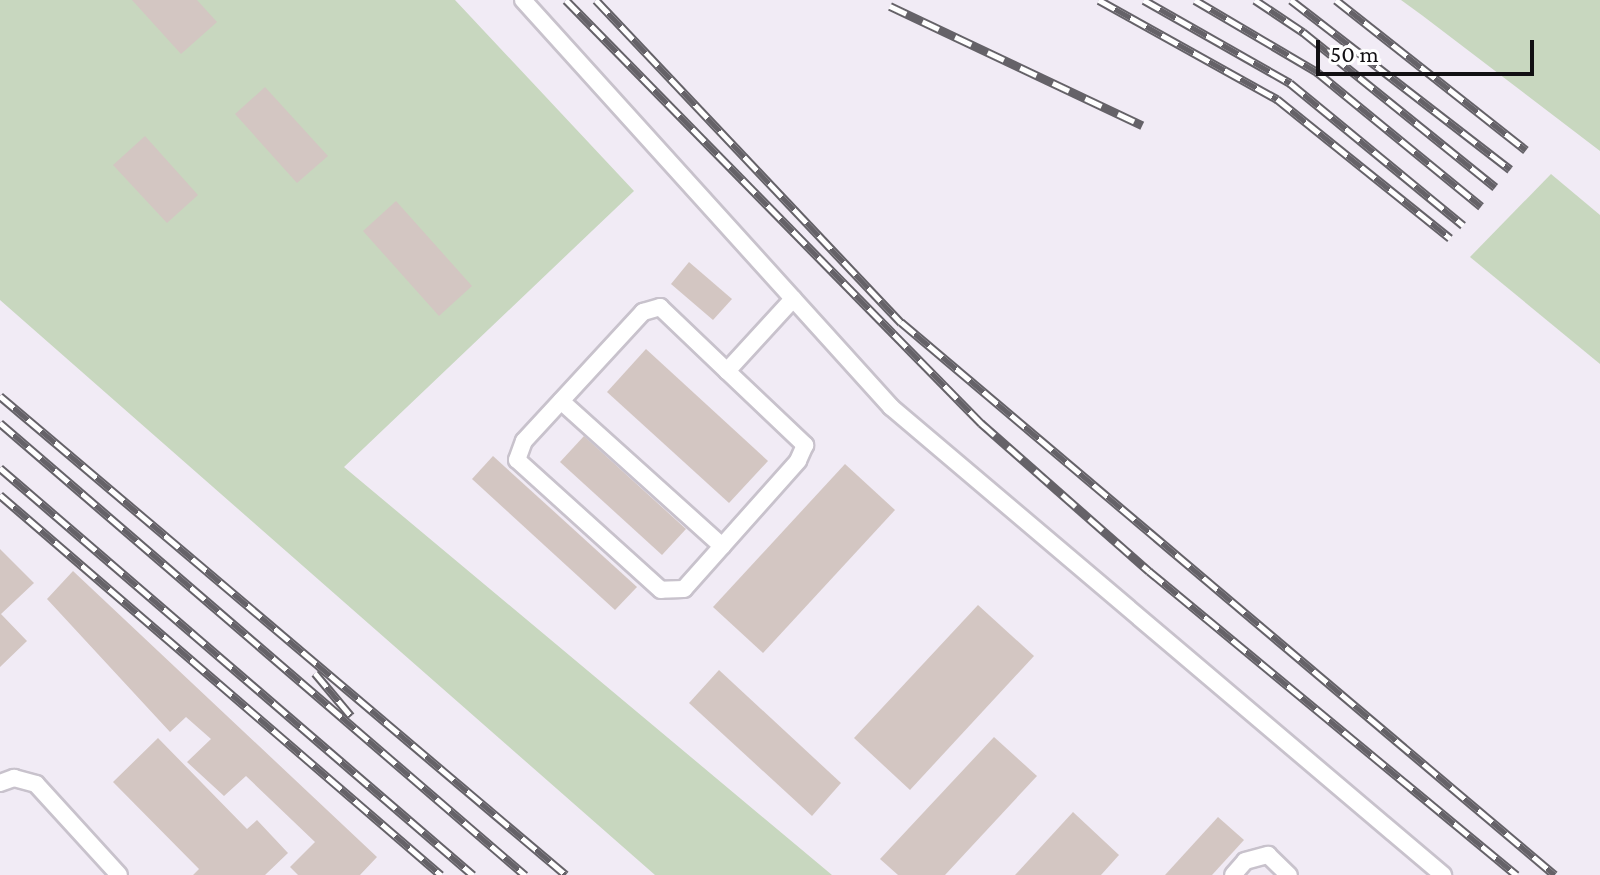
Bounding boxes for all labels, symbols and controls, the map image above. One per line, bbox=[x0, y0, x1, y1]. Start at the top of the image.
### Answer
scale bar bbox=[1320, 24, 1538, 74]
text: 50 m bbox=[1330, 40, 1379, 67]

